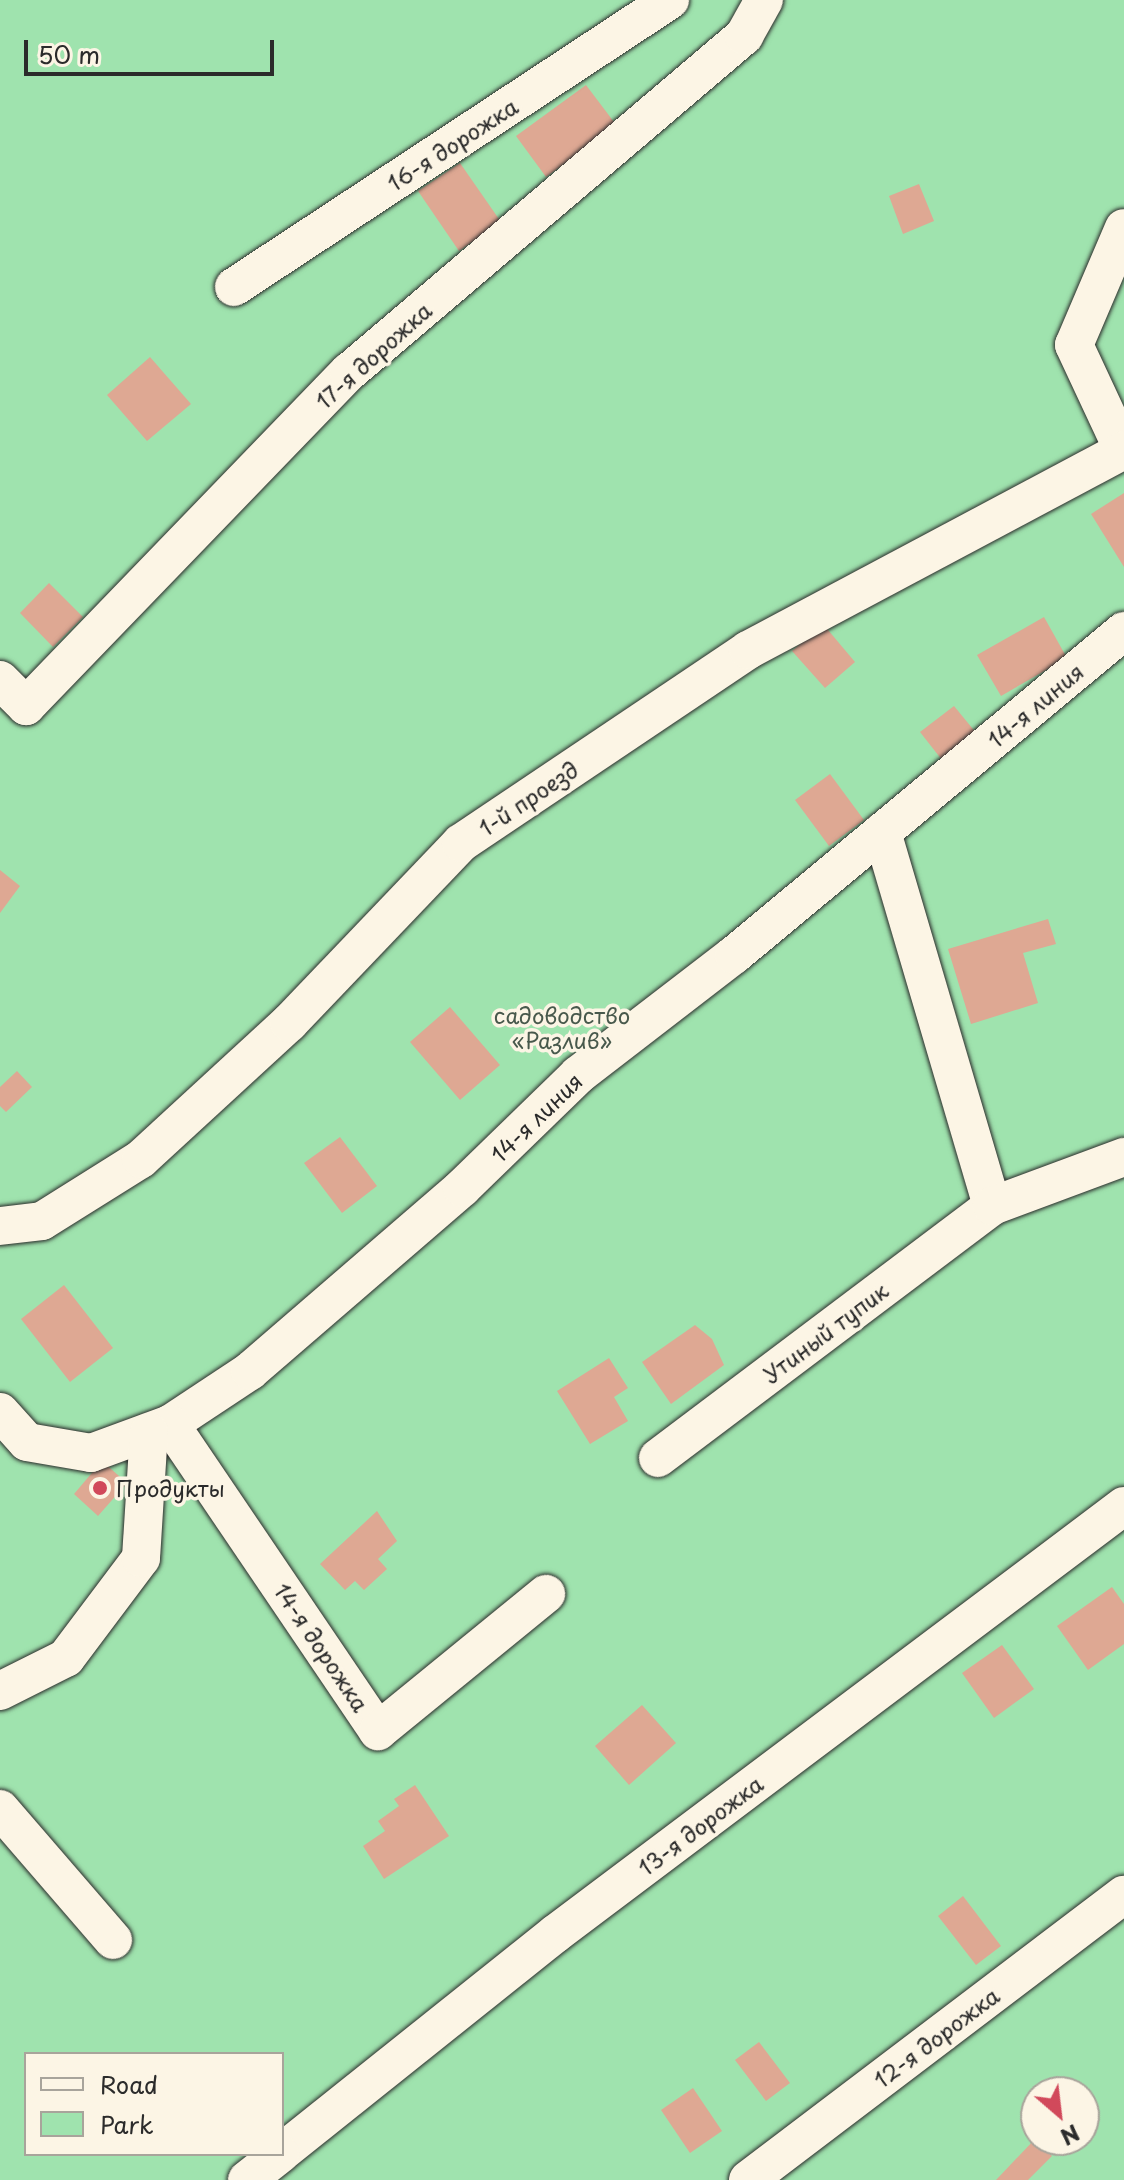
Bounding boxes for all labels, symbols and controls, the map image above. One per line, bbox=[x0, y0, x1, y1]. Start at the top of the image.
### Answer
scale bar bbox=[28, 24, 278, 74]
text: 50 m bbox=[38, 36, 100, 72]
street label: 16-я дорожка bbox=[382, 92, 522, 196]
street label: 17-я дорожка bbox=[310, 296, 436, 414]
street label: 14-я линия bbox=[982, 657, 1088, 753]
street label: 1-й проезд bbox=[473, 755, 583, 841]
park label: садоводство «Разлив» bbox=[494, 1001, 630, 1052]
street label: 14-я линия bbox=[485, 1067, 587, 1167]
street label: Утиный тупик bbox=[757, 1276, 893, 1388]
place label: Продукты bbox=[116, 1475, 225, 1501]
marker: Продукты bbox=[91, 1479, 109, 1497]
street label: 14-я дорожка bbox=[269, 1578, 375, 1716]
street label: 13-я дорожка bbox=[632, 1770, 768, 1880]
street label: 12-я дорожка bbox=[868, 1981, 1004, 2093]
legend bbox=[24, 2052, 284, 2156]
text: Road bbox=[100, 2066, 158, 2102]
north arrow bbox=[1020, 2076, 1100, 2156]
text: Park bbox=[100, 2106, 154, 2142]
text: N bbox=[1055, 2117, 1086, 2155]

